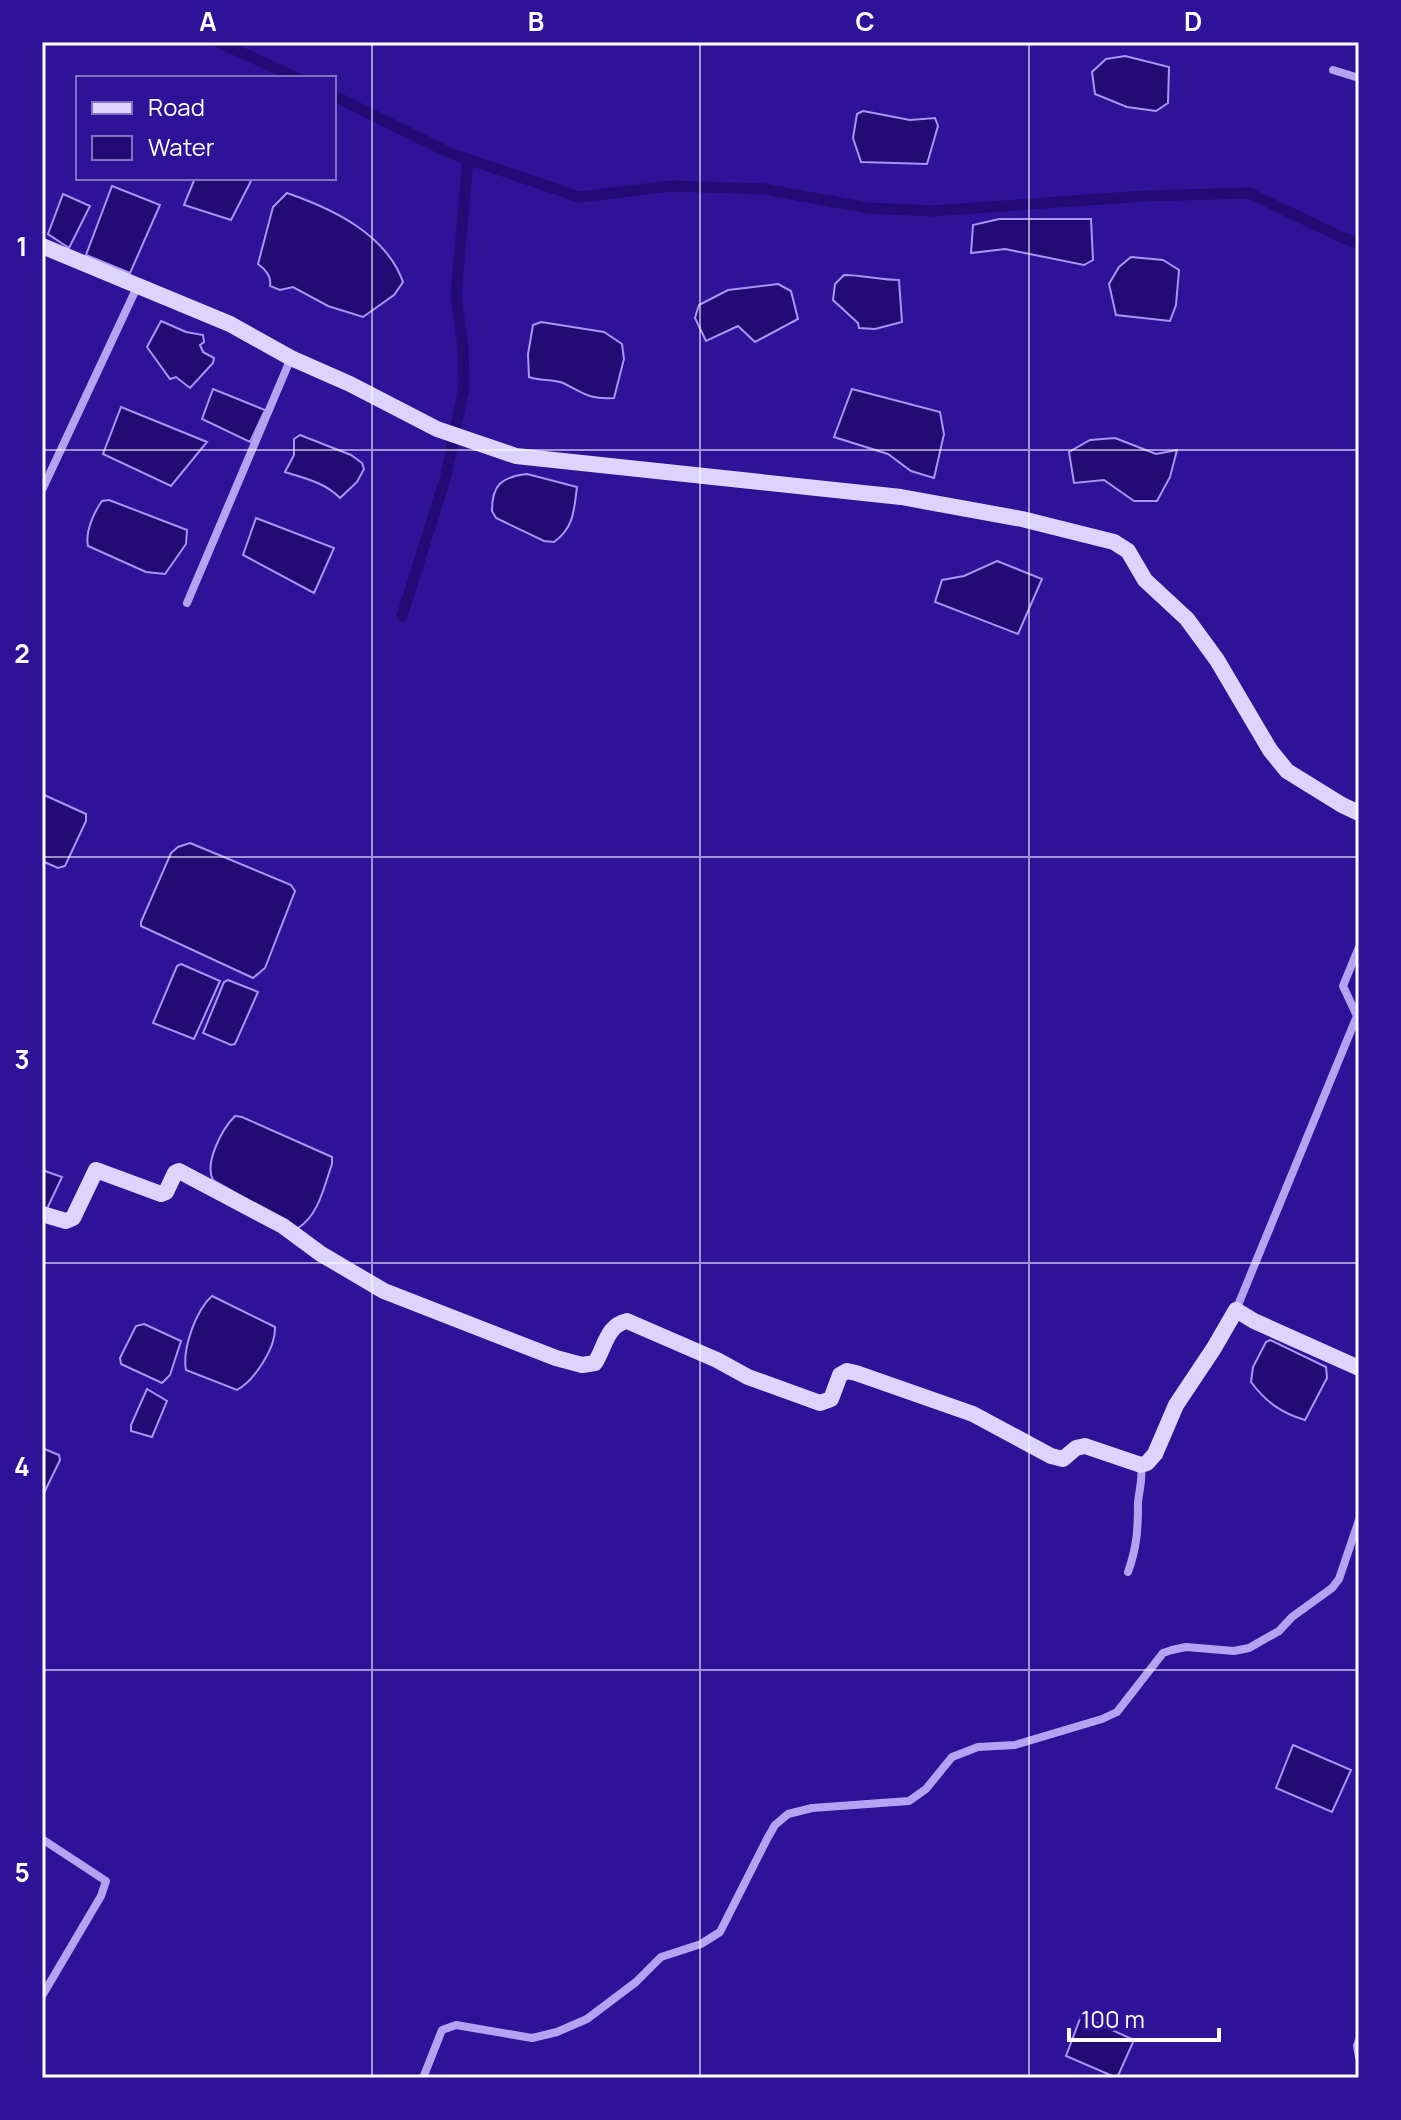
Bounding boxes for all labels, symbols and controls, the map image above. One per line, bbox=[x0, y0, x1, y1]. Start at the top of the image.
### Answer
text: A bbox=[199, 3, 217, 39]
text: B bbox=[528, 3, 544, 39]
text: C bbox=[855, 3, 875, 39]
text: D bbox=[1184, 3, 1202, 39]
legend bbox=[76, 76, 336, 180]
text: Road bbox=[148, 90, 205, 123]
text: Water bbox=[148, 130, 215, 163]
text: 1 bbox=[16, 228, 28, 264]
text: 2 bbox=[14, 635, 30, 671]
text: 3 bbox=[14, 1041, 30, 1077]
text: 4 bbox=[14, 1448, 30, 1484]
text: 5 bbox=[14, 1854, 30, 1890]
scale bar bbox=[1069, 1992, 1219, 2042]
text: 100 m bbox=[1081, 2002, 1145, 2035]

